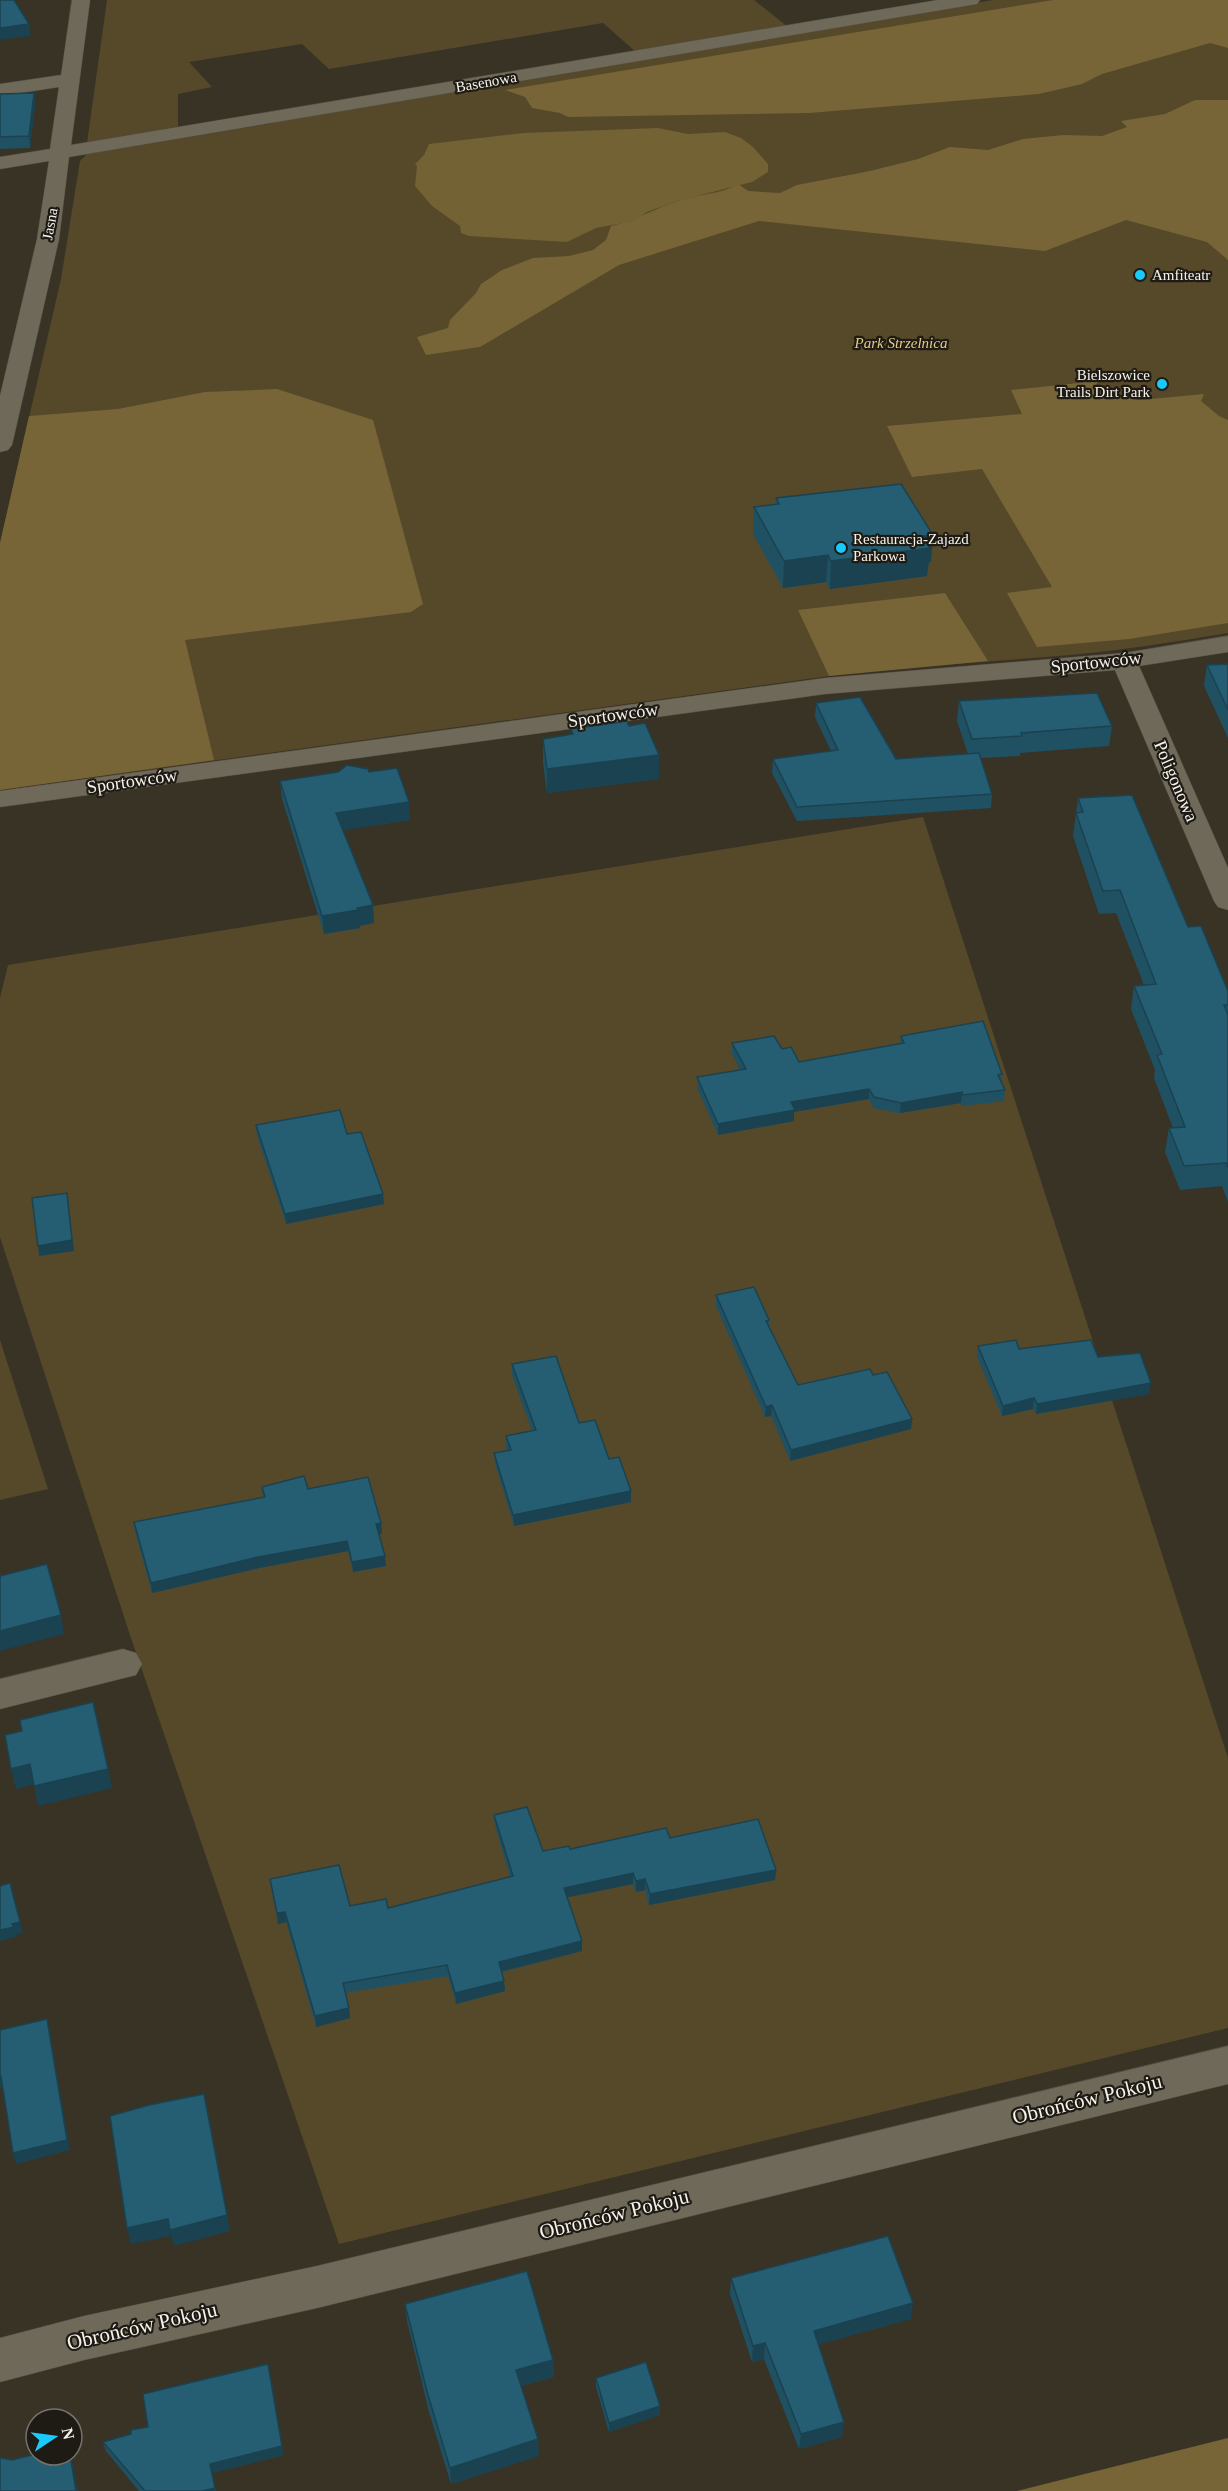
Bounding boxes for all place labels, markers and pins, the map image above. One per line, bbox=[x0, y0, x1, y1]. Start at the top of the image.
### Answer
place label: Amfiteatr bbox=[1152, 267, 1210, 283]
marker: Amfiteatr bbox=[1133, 268, 1147, 282]
place label: Bielszowice Trails Dirt Park bbox=[1056, 367, 1150, 400]
marker: Bielszowice Trails Dirt Park bbox=[1155, 377, 1169, 391]
place label: Restauracja-Zajazd Parkowa bbox=[853, 531, 969, 564]
marker: Restauracja-Zajazd Parkowa bbox=[834, 541, 848, 555]

